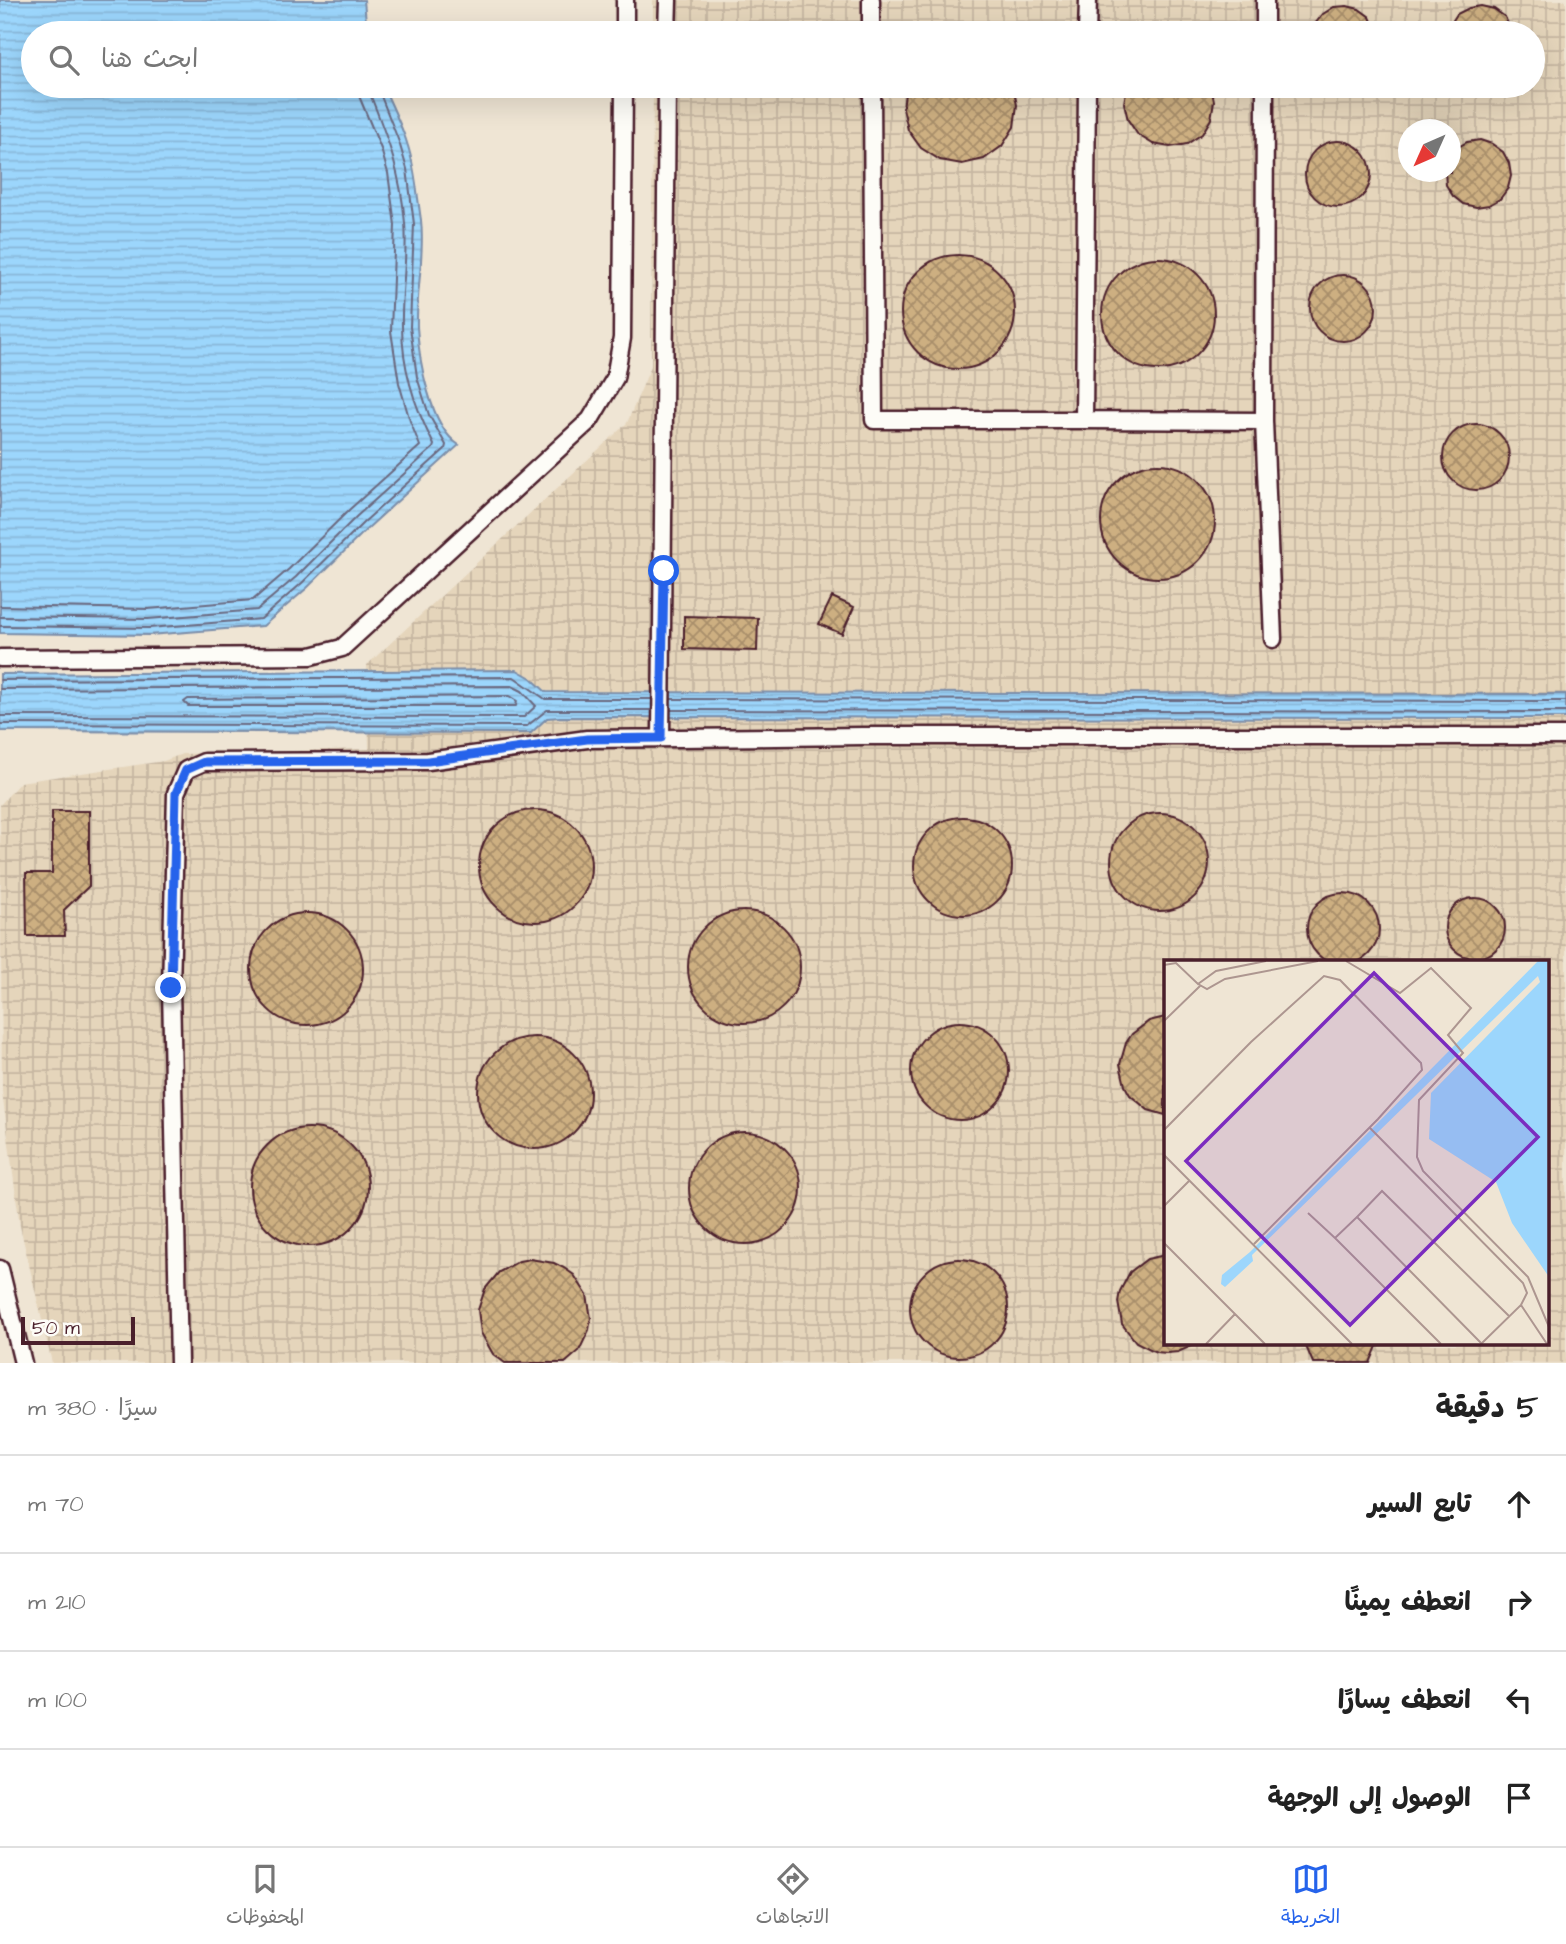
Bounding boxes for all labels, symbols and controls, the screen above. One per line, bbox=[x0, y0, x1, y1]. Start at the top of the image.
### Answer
search box bbox=[21, 21, 1545, 98]
icon: search bbox=[45, 41, 83, 79]
text: ابحث هنا bbox=[101, 41, 198, 77]
north arrow bbox=[1398, 119, 1461, 182]
route start bbox=[648, 555, 679, 586]
inset map bbox=[1164, 960, 1548, 1346]
route end bbox=[155, 972, 186, 1003]
scale bar bbox=[21, 1314, 135, 1346]
text: 50 m bbox=[32, 1315, 80, 1342]
text: 5 دقيقة bbox=[1436, 1387, 1538, 1429]
text: سيرًا · 380 m bbox=[28, 1392, 158, 1424]
icon: ahead bbox=[1500, 1485, 1538, 1523]
text: تابع السير bbox=[1368, 1486, 1471, 1522]
text: 70 m bbox=[28, 1488, 84, 1520]
icon: right bbox=[1500, 1583, 1538, 1621]
text: انعطف يمينًا bbox=[1344, 1584, 1471, 1620]
text: 210 m bbox=[28, 1586, 86, 1618]
icon: left bbox=[1500, 1681, 1538, 1719]
text: انعطف يسارًا bbox=[1338, 1682, 1471, 1718]
text: 100 m bbox=[28, 1684, 87, 1716]
icon: arrive bbox=[1500, 1779, 1538, 1817]
text: الوصول إلى الوجهة bbox=[1267, 1780, 1471, 1816]
tab: المحفوظات bbox=[226, 1860, 304, 1933]
tab: الاتجاهات bbox=[756, 1860, 829, 1933]
tab: الخريطة bbox=[1281, 1860, 1340, 1933]

